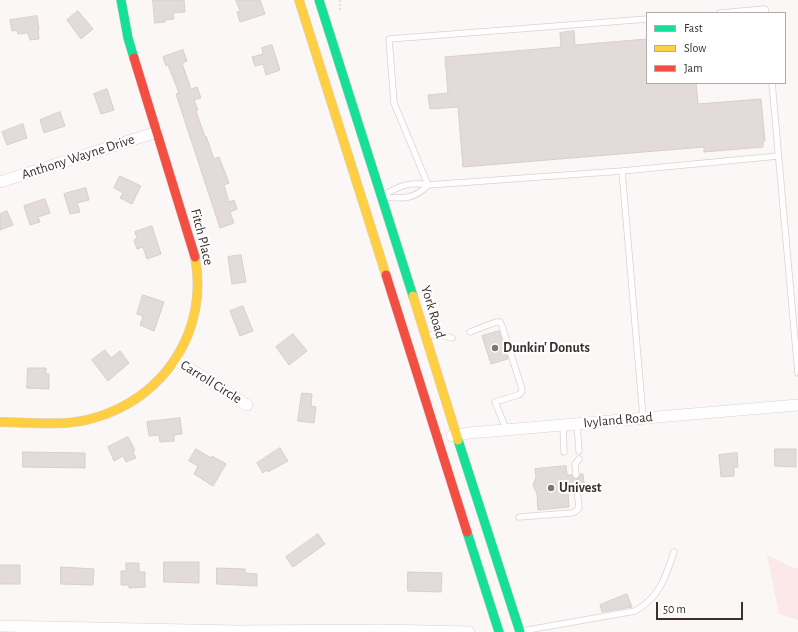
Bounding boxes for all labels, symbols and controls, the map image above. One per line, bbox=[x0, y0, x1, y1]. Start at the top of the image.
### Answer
legend bbox=[646, 12, 786, 84]
text: Fast bbox=[684, 22, 703, 34]
text: Slow bbox=[684, 42, 706, 54]
text: Jam bbox=[684, 62, 703, 74]
street label: Anthony Wayne Drive bbox=[19, 131, 137, 183]
street label: Fitch Place bbox=[187, 207, 217, 267]
street label: York Road bbox=[417, 284, 449, 340]
place label: Dunkin' Donuts bbox=[503, 340, 590, 356]
marker: Dunkin' Donuts bbox=[490, 343, 500, 353]
street label: Carroll Circle bbox=[177, 357, 245, 407]
street label: Ivyland Road bbox=[583, 409, 653, 431]
place label: Univest bbox=[559, 480, 602, 496]
marker: Univest bbox=[546, 483, 556, 493]
scale bar bbox=[658, 594, 745, 620]
text: 50 m bbox=[663, 603, 686, 615]

